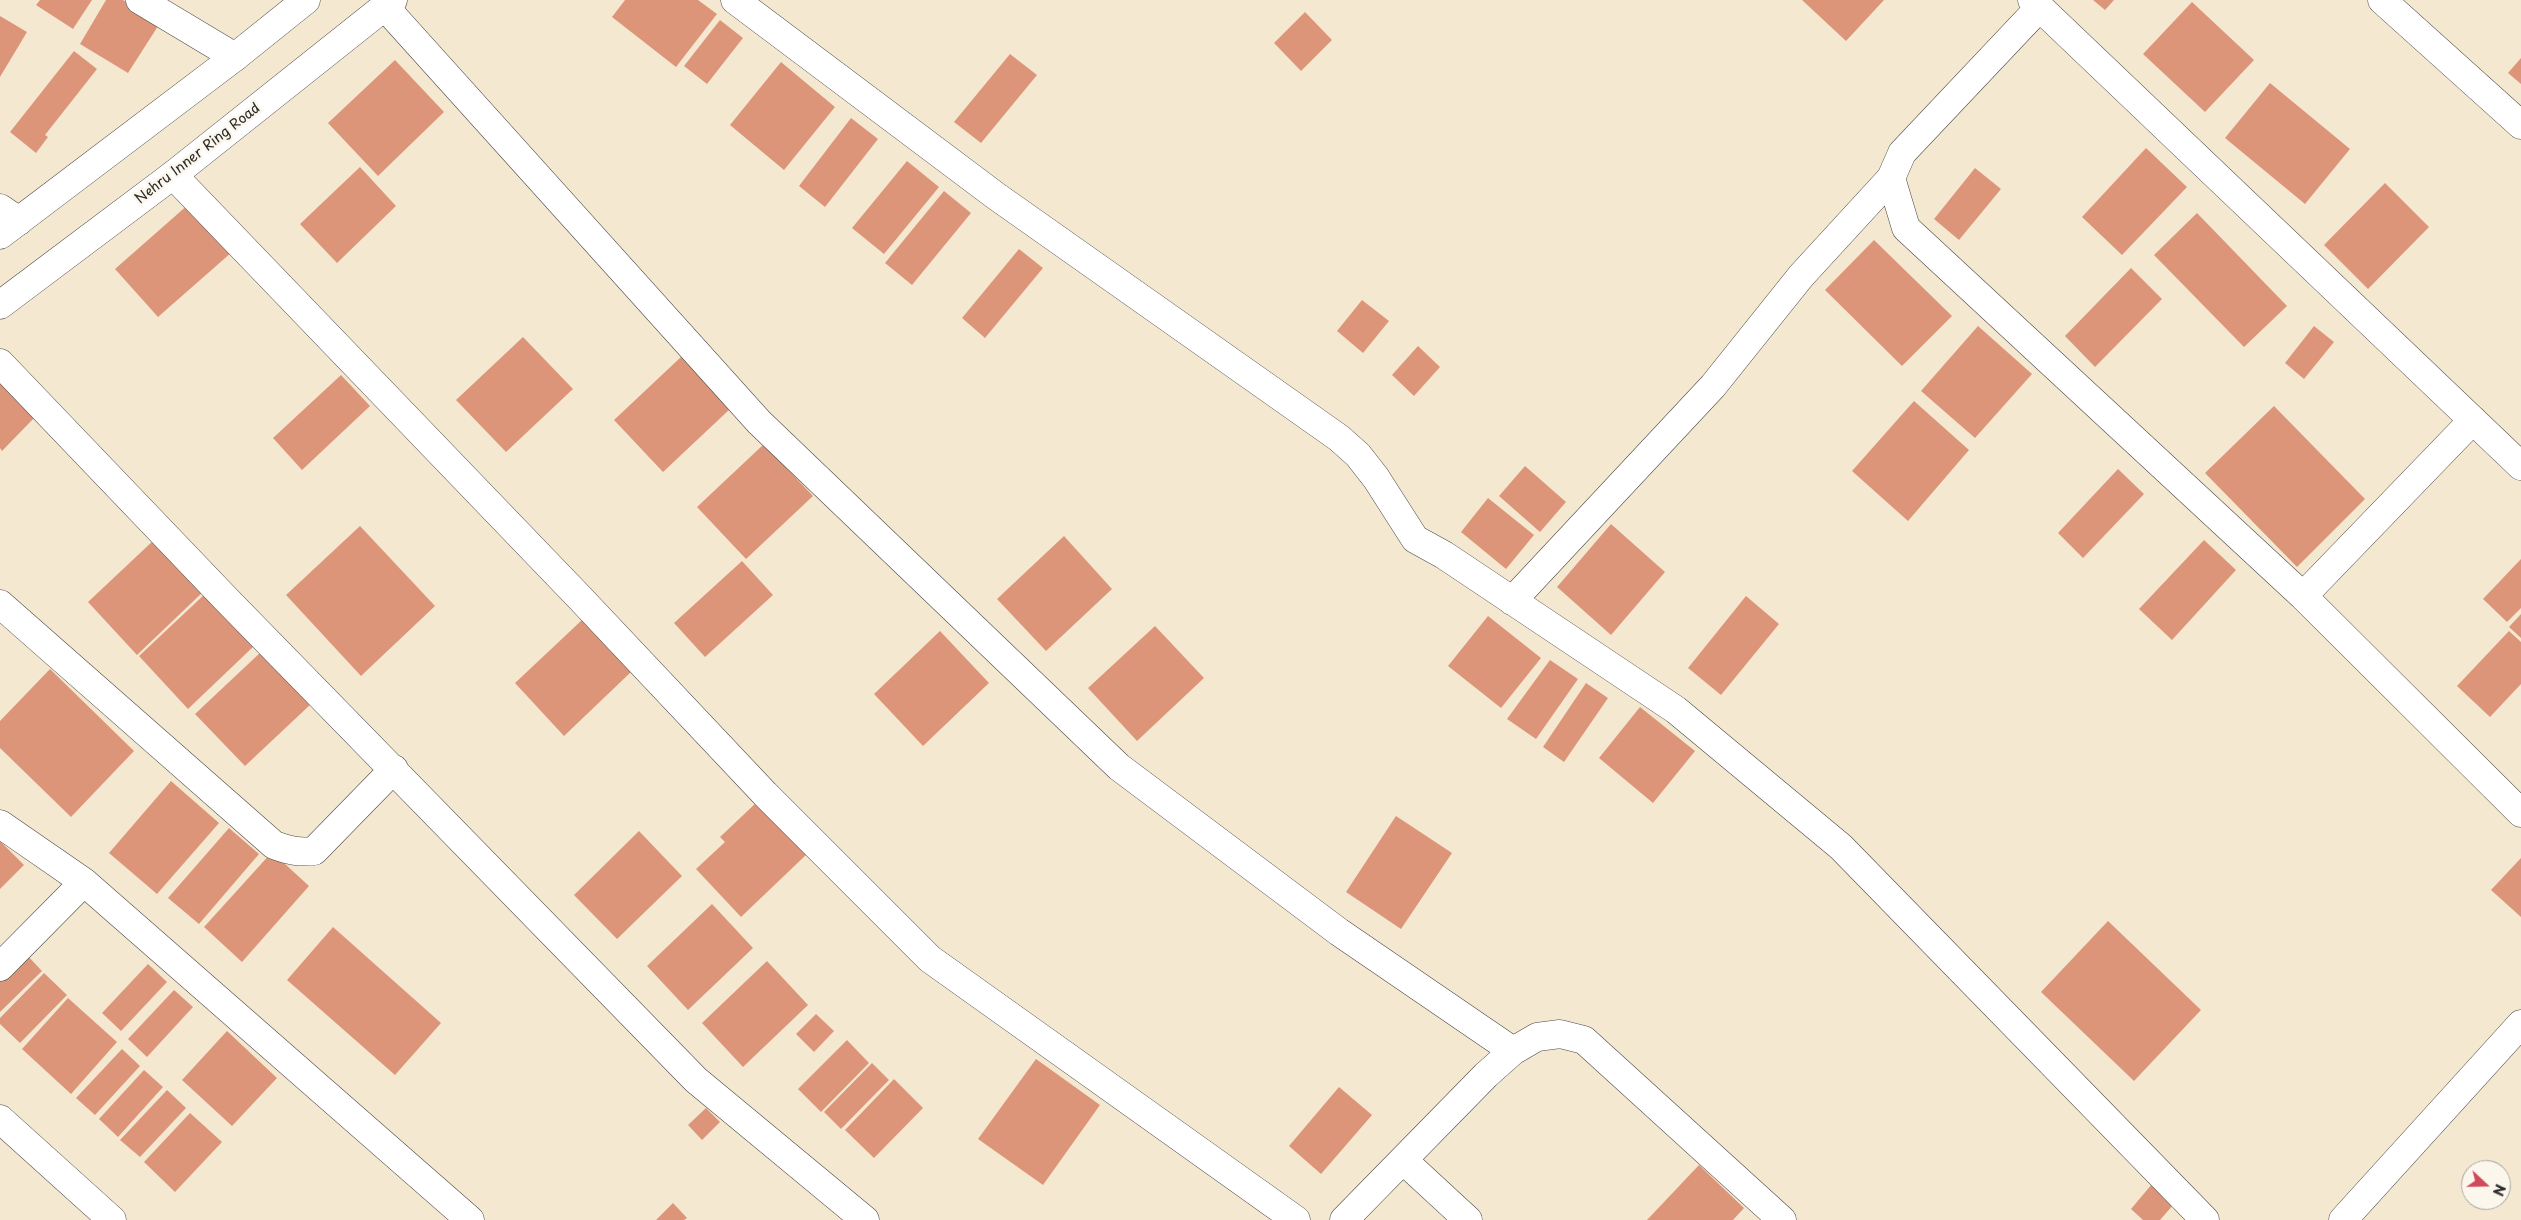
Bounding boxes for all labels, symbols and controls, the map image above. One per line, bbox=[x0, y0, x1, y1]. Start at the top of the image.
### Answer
street label: Nehru Inner Ring Road bbox=[132, 100, 264, 208]
north arrow bbox=[2461, 1160, 2511, 1210]
text: N bbox=[2488, 1181, 2511, 1199]

